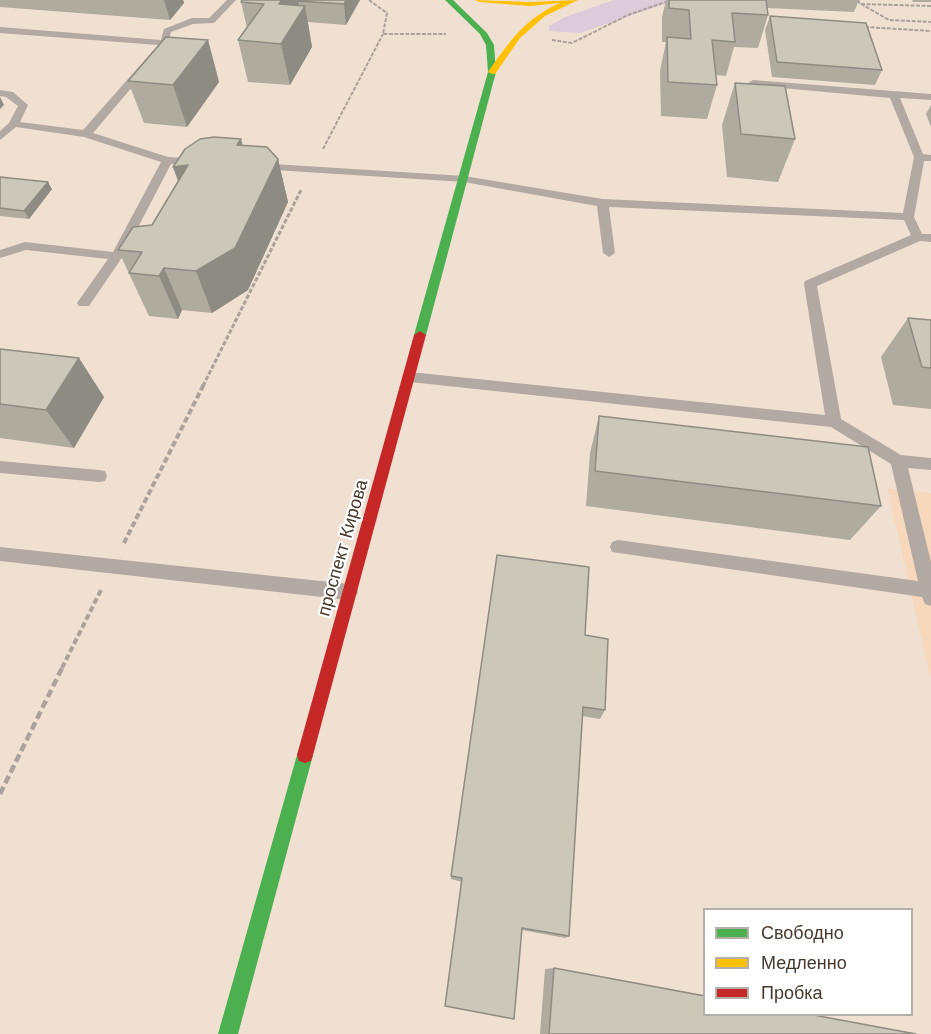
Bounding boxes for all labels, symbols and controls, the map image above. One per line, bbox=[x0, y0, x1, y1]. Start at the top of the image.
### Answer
street label: проспект Кирова bbox=[313, 477, 373, 619]
legend bbox=[703, 908, 913, 1016]
text: Свободно bbox=[761, 922, 844, 943]
text: Медленно bbox=[761, 952, 847, 973]
text: Пробка bbox=[761, 982, 823, 1003]

